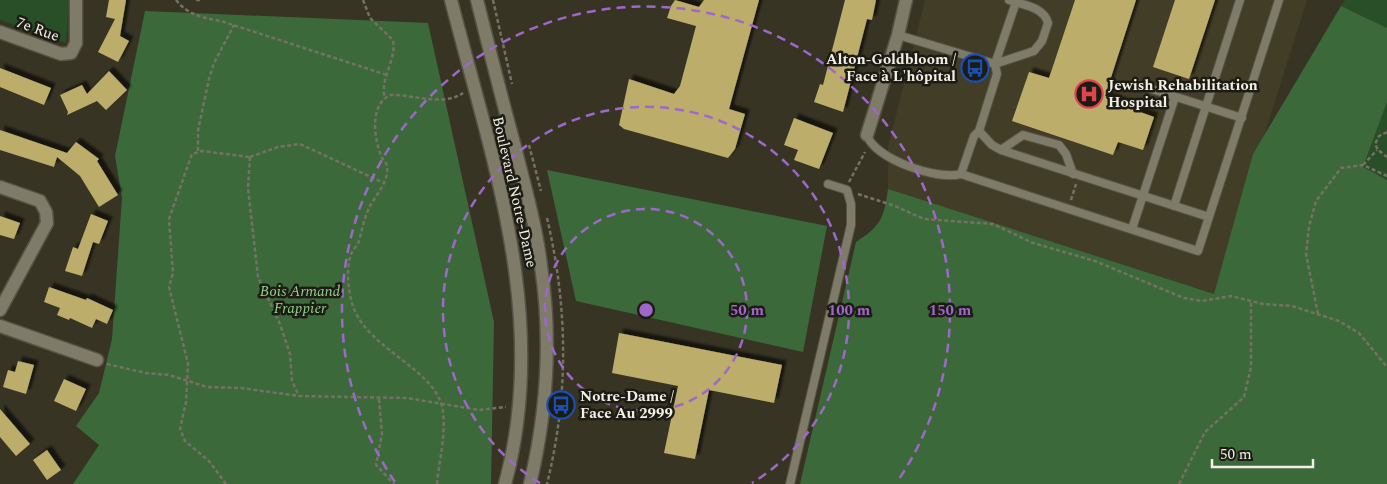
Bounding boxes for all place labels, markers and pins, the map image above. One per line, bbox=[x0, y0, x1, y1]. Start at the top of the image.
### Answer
place label: Alton-Goldbloom / Face à L'hôpital bbox=[826, 48, 956, 88]
bus stop icon: Alton-Goldbloom / Face à L'hôpital bbox=[960, 53, 990, 83]
place label: Jewish Rehabilitation Hospital bbox=[1108, 74, 1258, 114]
hospital icon: Jewish Rehabilitation Hospital bbox=[1074, 79, 1104, 109]
centre of rings bbox=[637, 301, 655, 319]
place label: Notre-Dame / Face Au 2999 bbox=[580, 385, 674, 425]
bus stop icon: Notre-Dame / Face Au 2999 bbox=[546, 390, 576, 420]

